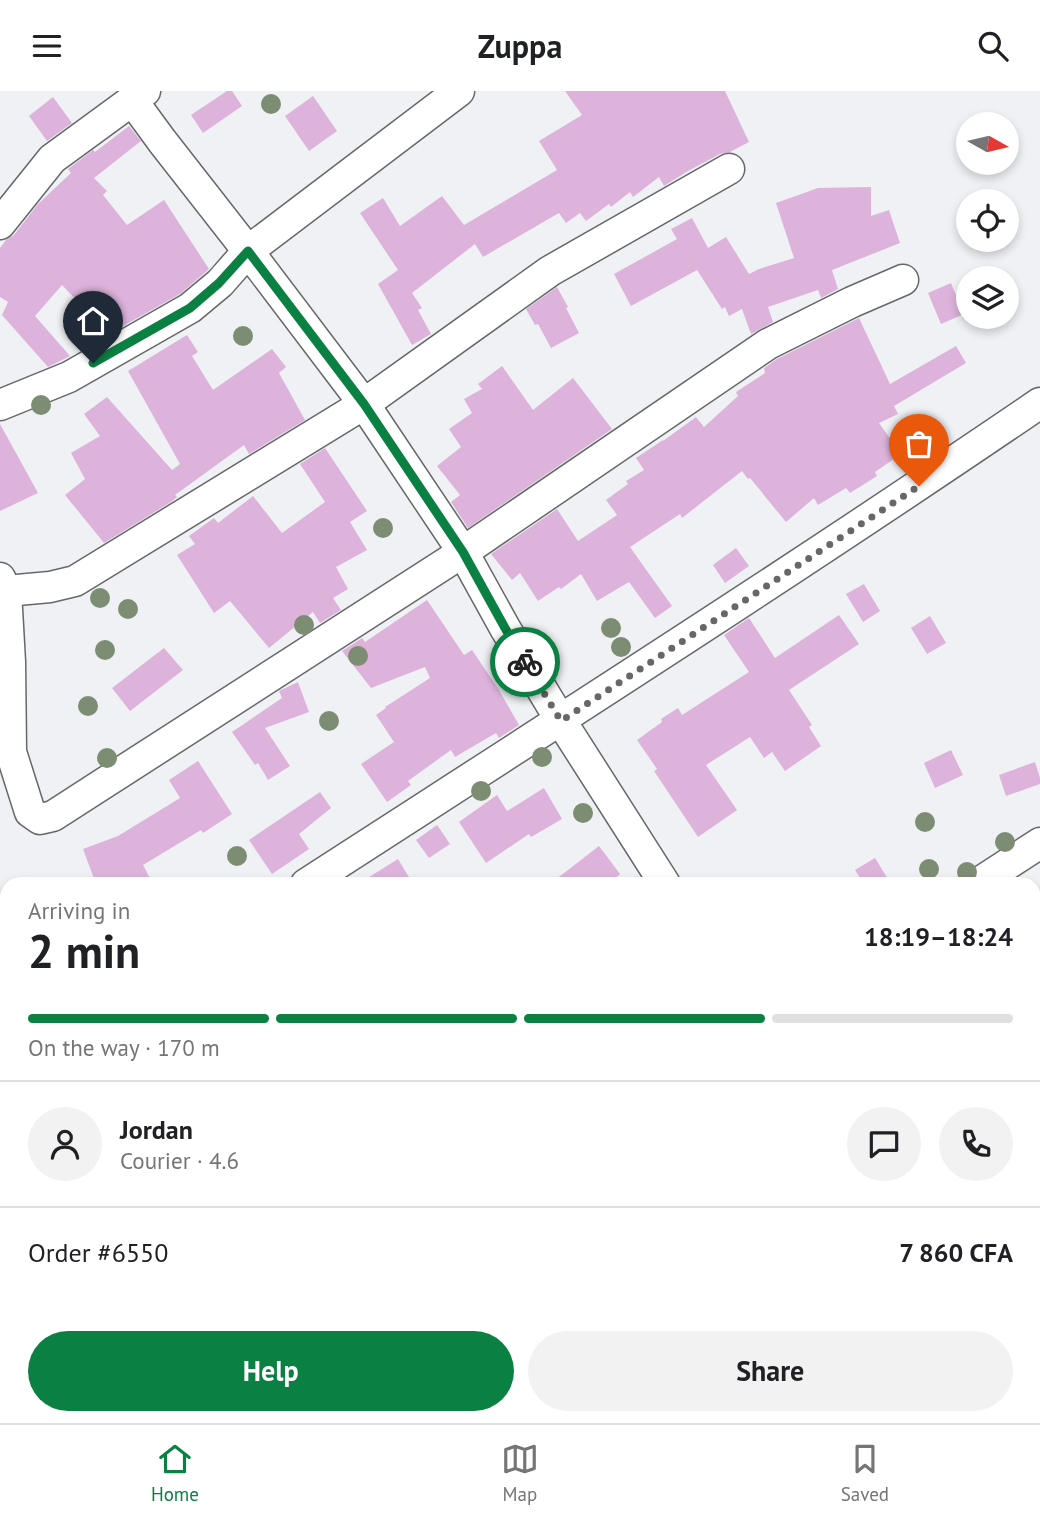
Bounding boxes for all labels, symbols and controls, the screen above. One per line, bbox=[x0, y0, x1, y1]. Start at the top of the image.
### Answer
text: Zuppa bbox=[478, 25, 562, 67]
icon: menu bbox=[28, 27, 66, 65]
icon: search bbox=[974, 27, 1012, 65]
north arrow bbox=[956, 112, 1018, 175]
map controls bbox=[956, 112, 1019, 329]
button: locate bbox=[956, 189, 1019, 252]
button: layers bbox=[956, 266, 1019, 329]
pin bbox=[63, 291, 123, 363]
icon: home bbox=[74, 302, 112, 340]
pin bbox=[889, 414, 949, 486]
icon: bag bbox=[900, 425, 938, 463]
courier bbox=[490, 627, 560, 697]
icon: bike bbox=[506, 643, 544, 681]
text: Arriving in bbox=[28, 896, 130, 925]
text: 18:19–18:24 bbox=[864, 920, 1013, 953]
text: 2 min bbox=[28, 921, 140, 981]
text: On the way · 170 m bbox=[28, 1033, 220, 1062]
button: person bbox=[28, 1107, 102, 1181]
button: chat bbox=[847, 1107, 921, 1181]
button: phone bbox=[939, 1107, 1013, 1181]
text: Jordan bbox=[120, 1113, 193, 1146]
text: Courier · 4.6 bbox=[120, 1146, 239, 1175]
text: Order #6550 bbox=[28, 1236, 168, 1269]
text: 7 860 CFA bbox=[899, 1236, 1013, 1269]
button: Help bbox=[28, 1331, 514, 1411]
button: Share bbox=[528, 1331, 1013, 1411]
tab: Home bbox=[151, 1440, 199, 1506]
tab: Map bbox=[501, 1440, 539, 1506]
tab: Saved bbox=[841, 1440, 889, 1506]

